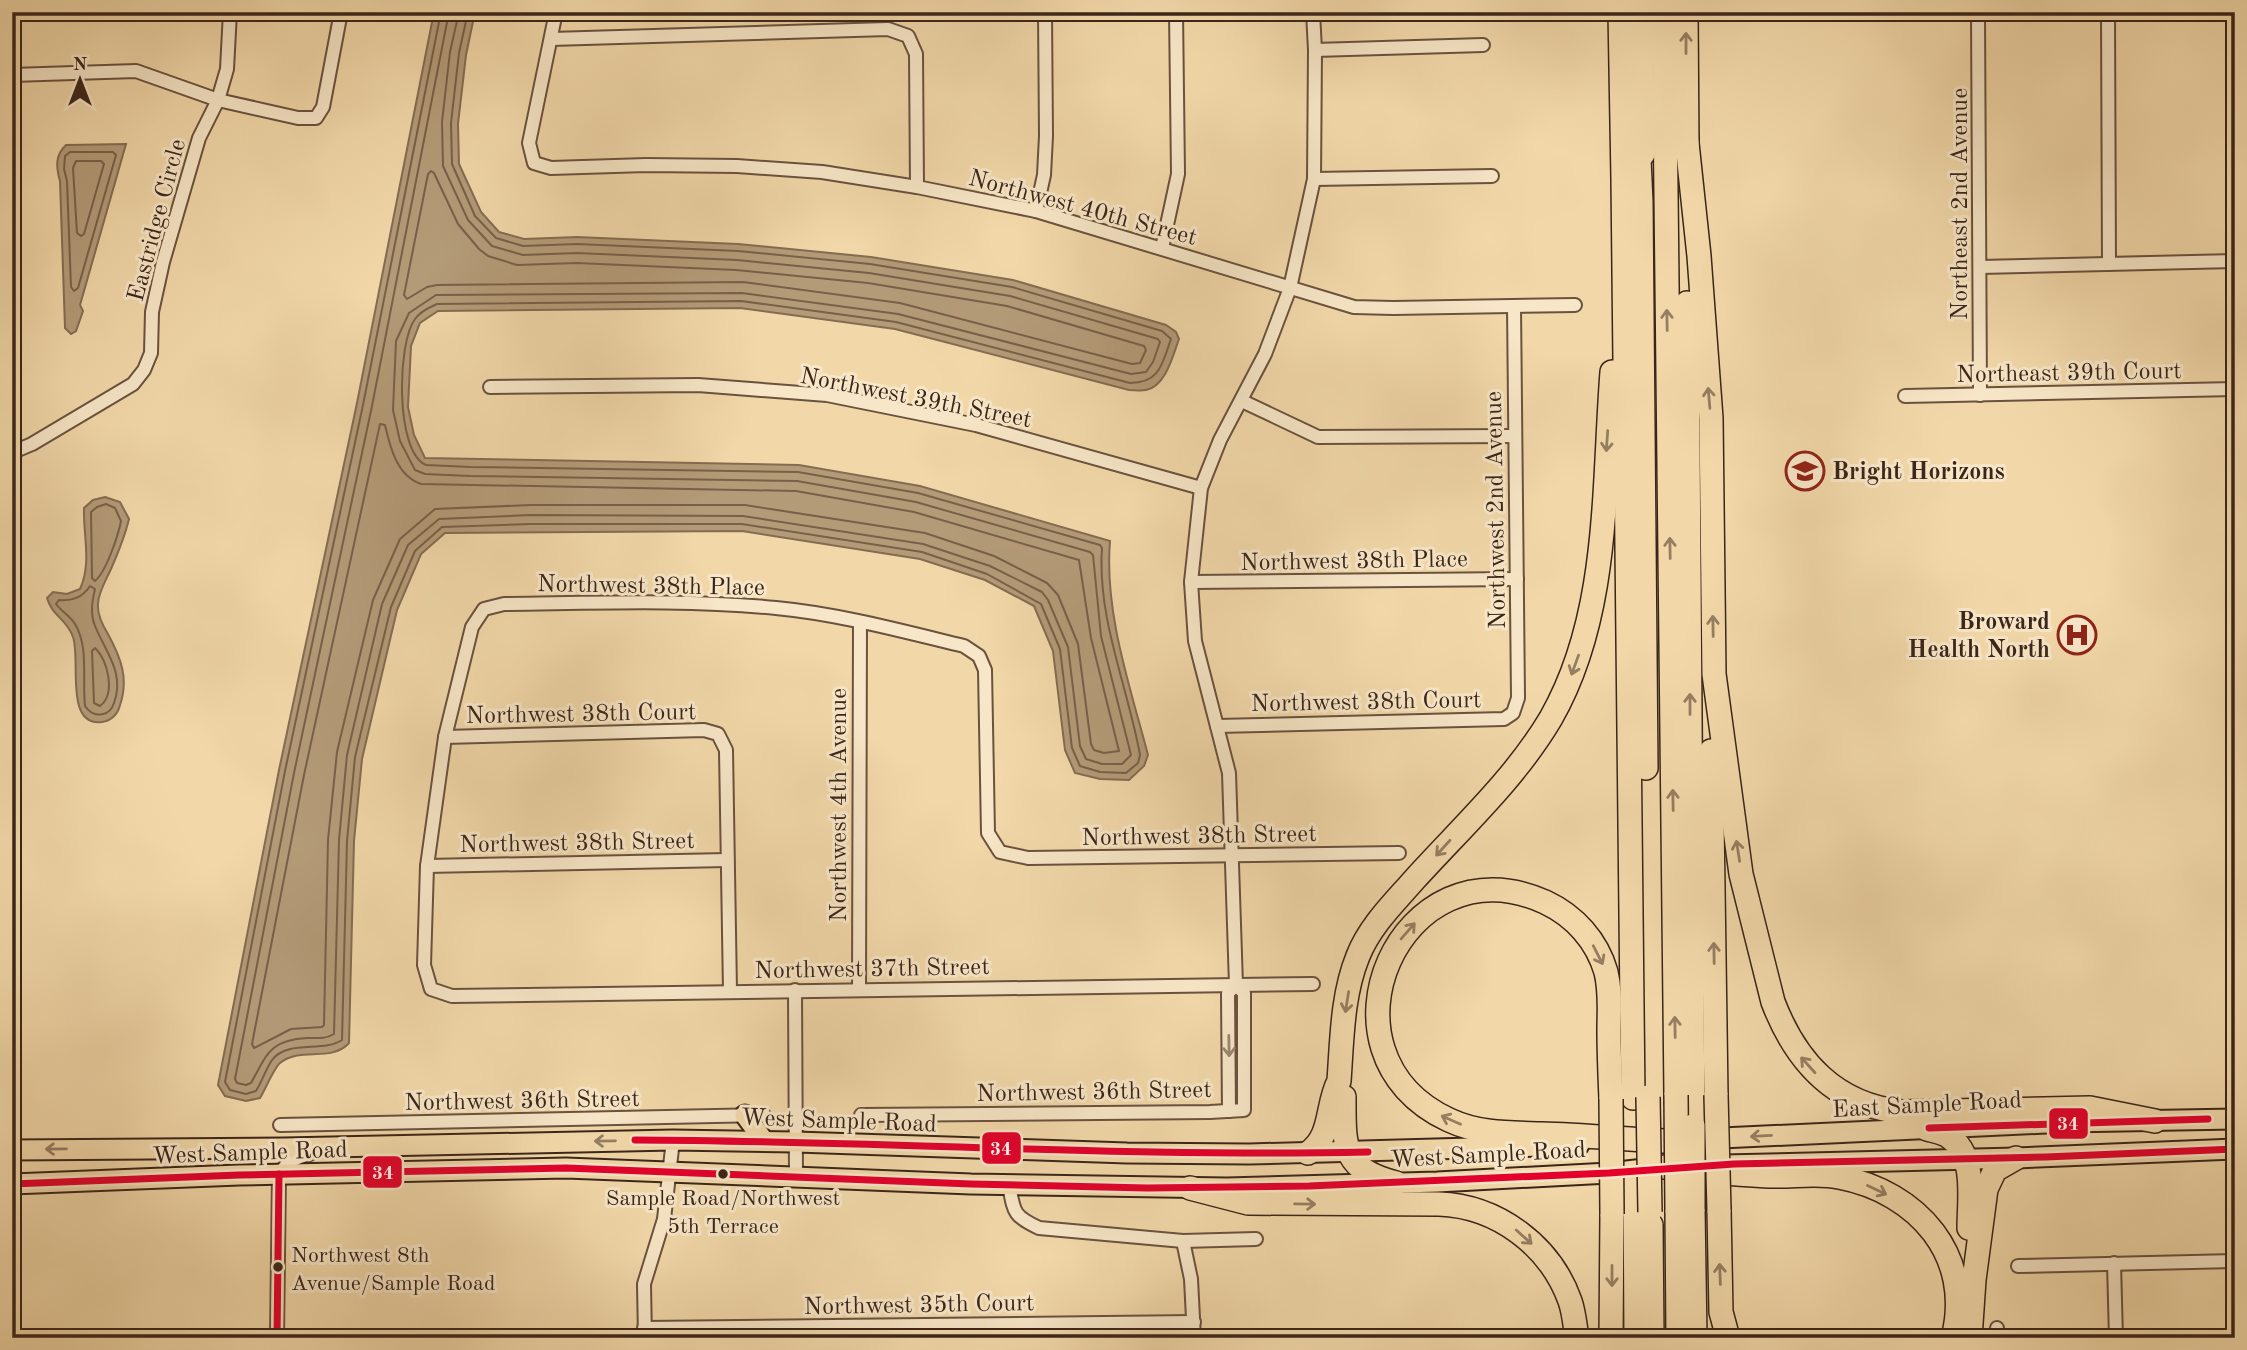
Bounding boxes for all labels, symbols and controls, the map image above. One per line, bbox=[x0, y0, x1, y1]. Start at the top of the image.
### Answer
one-way arrow bbox=[1679, 32, 1693, 55]
north arrow bbox=[46, 46, 116, 116]
text: N bbox=[73, 56, 88, 75]
street label: Northeast 2nd Avenue bbox=[1949, 88, 1973, 320]
street label: Eastridge Circle bbox=[125, 137, 191, 304]
street label: Northwest 40th Street bbox=[966, 167, 1199, 251]
one-way arrow bbox=[1661, 309, 1674, 332]
street label: Northeast 39th Court bbox=[1956, 360, 2182, 388]
street label: Northwest 39th Street bbox=[798, 365, 1033, 433]
one-way arrow bbox=[1702, 387, 1715, 410]
street label: Northwest 2nd Avenue bbox=[1483, 391, 1511, 629]
one-way arrow bbox=[1601, 429, 1614, 452]
school or university icon: Bright Horizons bbox=[1784, 450, 1826, 492]
place label: Bright Horizons bbox=[1832, 461, 2005, 485]
one-way arrow bbox=[1663, 536, 1677, 559]
street label: Northwest 38th Place bbox=[1240, 548, 1468, 576]
street label: Northwest 38th Place bbox=[537, 573, 765, 601]
place label: Broward Health North bbox=[1907, 611, 2050, 663]
one-way arrow bbox=[1706, 614, 1720, 637]
hospital icon: Broward Health North bbox=[2056, 614, 2098, 656]
one-way arrow bbox=[1568, 653, 1580, 675]
street label: Northwest 4th Avenue bbox=[828, 688, 852, 922]
street label: Northwest 38th Court bbox=[1250, 689, 1482, 717]
one-way arrow bbox=[1683, 693, 1697, 716]
street label: Northwest 38th Court bbox=[465, 701, 697, 729]
one-way arrow bbox=[1666, 788, 1679, 811]
street label: Northwest 38th Street bbox=[1081, 823, 1317, 851]
street label: Northwest 38th Street bbox=[459, 830, 695, 858]
one-way arrow bbox=[1435, 839, 1451, 857]
one-way arrow bbox=[1731, 840, 1744, 863]
one-way arrow bbox=[1400, 922, 1416, 940]
one-way arrow bbox=[1707, 942, 1721, 965]
one-way arrow bbox=[1591, 944, 1605, 965]
street label: Northwest 37th Street bbox=[754, 956, 990, 984]
one-way arrow bbox=[1340, 990, 1353, 1012]
one-way arrow bbox=[1668, 1016, 1682, 1039]
one-way arrow bbox=[1222, 1034, 1235, 1057]
one-way arrow bbox=[1800, 1056, 1816, 1074]
street label: Northwest 36th Street bbox=[976, 1079, 1212, 1107]
street label: Northwest 36th Street bbox=[404, 1088, 640, 1116]
street label: East Sample Road bbox=[1832, 1089, 2023, 1123]
street label: West Sample Road bbox=[741, 1107, 937, 1137]
line badge: 34 bbox=[2048, 1107, 2089, 1140]
one-way arrow bbox=[1441, 1113, 1462, 1126]
text: 34 bbox=[2057, 1116, 2079, 1135]
one-way arrow bbox=[1750, 1130, 1773, 1143]
line badge: 34 bbox=[981, 1131, 1022, 1165]
one-way arrow bbox=[594, 1134, 617, 1148]
street label: West Sample Road bbox=[152, 1139, 348, 1169]
street label: West Sample Road bbox=[1390, 1139, 1587, 1173]
text: 34 bbox=[990, 1141, 1012, 1160]
one-way arrow bbox=[45, 1142, 68, 1156]
line badge: 34 bbox=[362, 1155, 403, 1189]
text: 34 bbox=[372, 1165, 394, 1184]
marker: Sample Road/Northwest 5th Terrace bbox=[716, 1167, 730, 1181]
one-way arrow bbox=[1865, 1184, 1887, 1197]
place label: Sample Road/Northwest 5th Terrace bbox=[606, 1188, 840, 1238]
one-way arrow bbox=[1293, 1197, 1316, 1211]
one-way arrow bbox=[1515, 1229, 1533, 1245]
place label: Northwest 8th Avenue/Sample Road bbox=[291, 1245, 495, 1295]
marker: Northwest 8th Avenue/Sample Road bbox=[271, 1260, 285, 1274]
one-way arrow bbox=[1713, 1263, 1726, 1286]
one-way arrow bbox=[1605, 1264, 1618, 1287]
street label: Northwest 35th Court bbox=[803, 1292, 1035, 1320]

